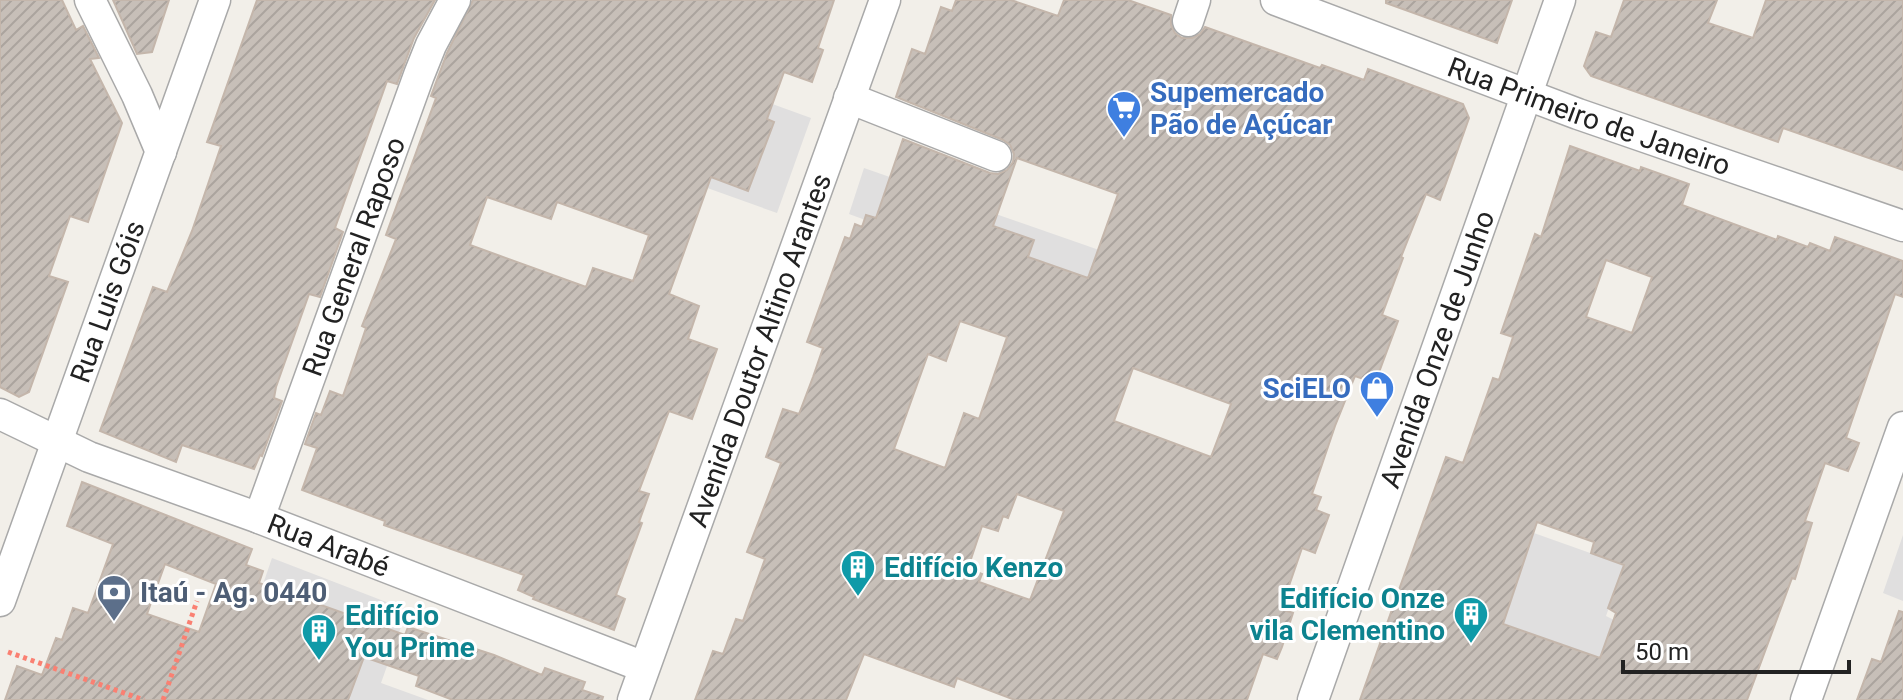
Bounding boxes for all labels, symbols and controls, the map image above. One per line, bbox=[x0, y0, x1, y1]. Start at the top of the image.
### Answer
street label: Rua Primeiro de Janeiro bbox=[1443, 50, 1735, 182]
place label: Supemercado Pão de Açúcar bbox=[1150, 76, 1332, 141]
supermarket icon: Supemercado Pão de Açúcar bbox=[1105, 89, 1143, 139]
street label: Rua General Raposo bbox=[296, 133, 412, 381]
street label: Avenida Doutor Altino Arantes bbox=[681, 169, 838, 531]
street label: Avenida Onze de Junho bbox=[1373, 206, 1501, 492]
street label: Rua Luis Góis bbox=[64, 216, 152, 387]
shop icon: SciELO bbox=[1358, 369, 1396, 419]
place label: SciELO bbox=[1262, 372, 1351, 405]
street label: Rua Arabé bbox=[263, 507, 394, 584]
building icon: Edifício Kenzo bbox=[839, 548, 877, 598]
place label: Edifício Kenzo bbox=[884, 551, 1063, 584]
bank icon: Itaú - Ag. 0440 bbox=[95, 573, 133, 623]
place label: Itaú - Ag. 0440 bbox=[140, 576, 327, 609]
place label: Edifício Onze vila Clementino bbox=[1250, 582, 1445, 647]
building icon: Edifício Onze vila Clementino bbox=[1452, 595, 1490, 645]
place label: Edifício You Prime bbox=[345, 599, 475, 664]
building icon: Edifício You Prime bbox=[300, 612, 338, 662]
scale bar bbox=[1623, 624, 1849, 674]
text: 50 m bbox=[1635, 638, 1689, 666]

